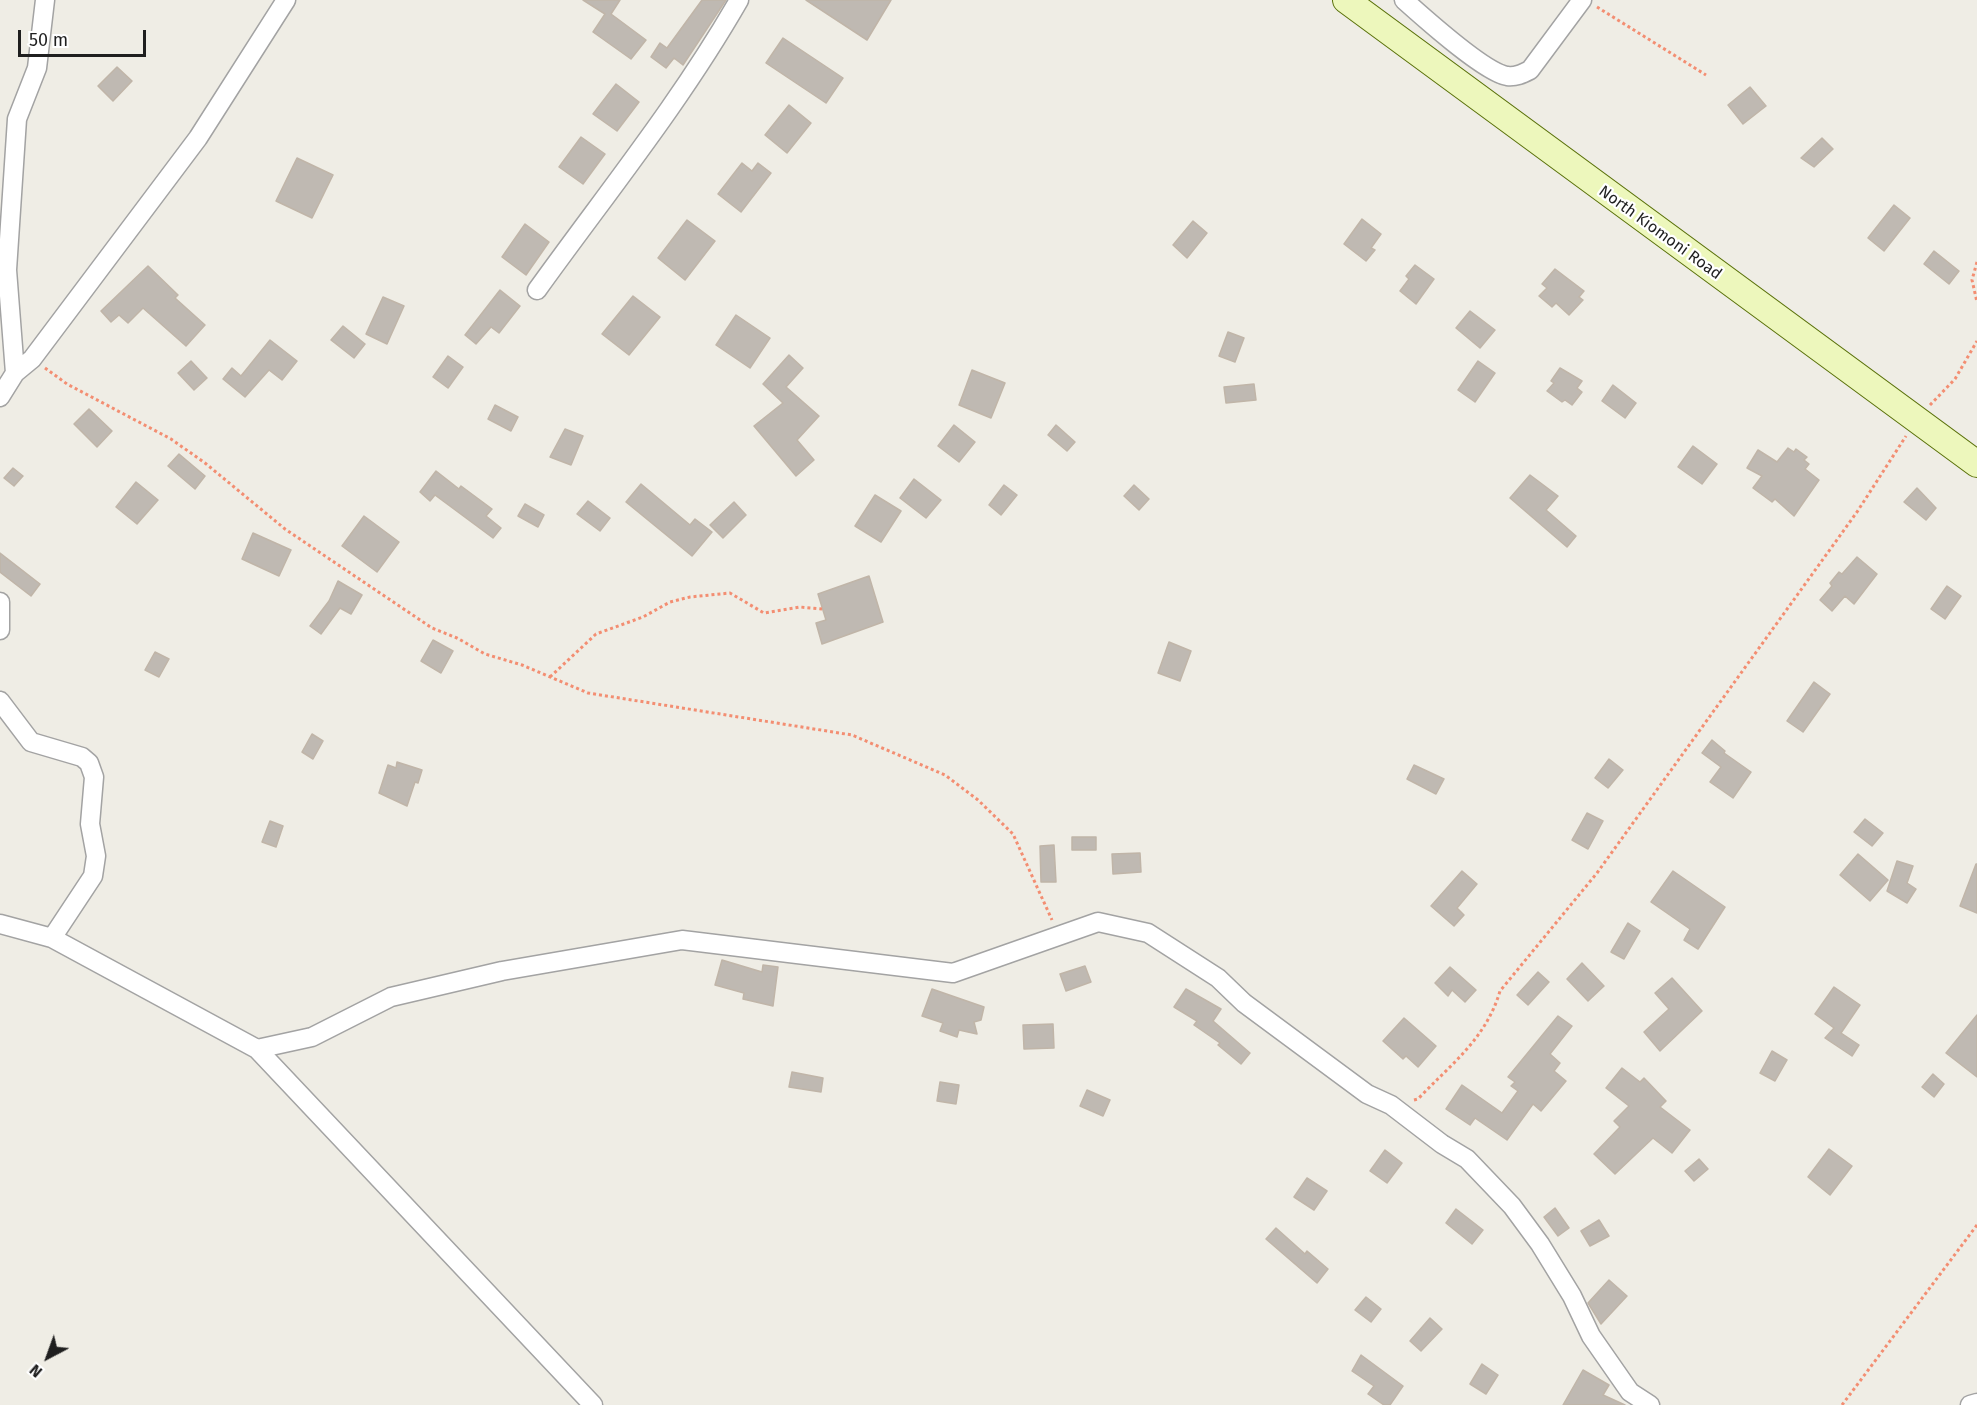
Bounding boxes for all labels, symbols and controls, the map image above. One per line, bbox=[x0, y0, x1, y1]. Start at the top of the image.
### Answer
scale bar bbox=[21, 18, 148, 56]
text: 50 m bbox=[29, 29, 68, 51]
street label: North Kiomoni Road bbox=[1595, 182, 1725, 284]
north arrow bbox=[18, 1327, 78, 1387]
text: N bbox=[26, 1360, 46, 1382]

